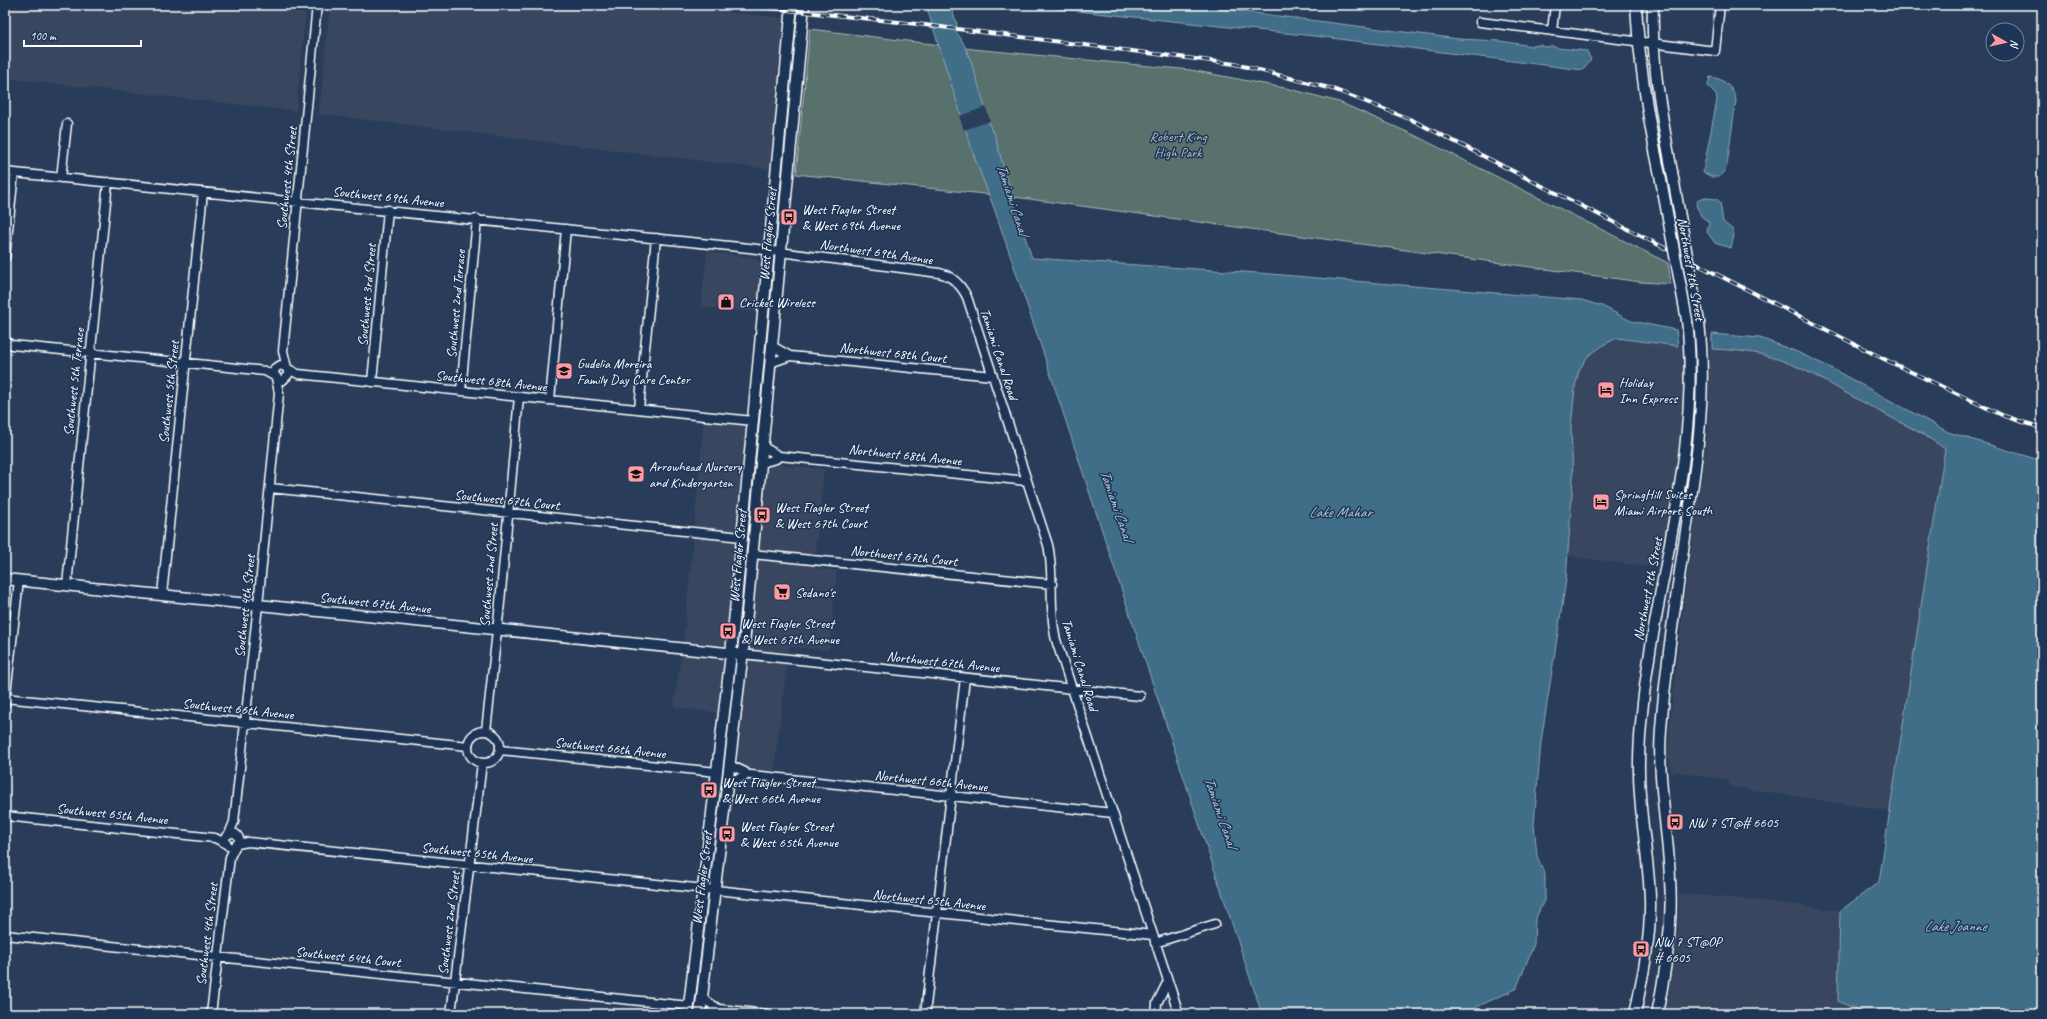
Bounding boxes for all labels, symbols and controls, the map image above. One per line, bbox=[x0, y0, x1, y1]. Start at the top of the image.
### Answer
scale bar bbox=[24, 22, 141, 48]
north arrow bbox=[1985, 22, 2025, 62]
text: 100 m bbox=[30, 28, 57, 44]
text: N bbox=[2007, 39, 2022, 50]
street label: Southwest 4th Street bbox=[273, 124, 301, 230]
park label: Robert King High Park bbox=[1150, 128, 1207, 161]
water label: Tamiami Canal bbox=[992, 161, 1034, 242]
street label: Southwest 69th Avenue bbox=[332, 183, 446, 211]
street label: West Flagler Street bbox=[755, 185, 781, 281]
place label: West Flagler Street & West 69th Avenue bbox=[802, 201, 902, 234]
bus stop icon: West Flagler Street & West 69th Avenue bbox=[779, 207, 799, 227]
street label: Northwest 7th Street bbox=[1674, 216, 1709, 323]
street label: Northwest 69th Avenue bbox=[819, 236, 935, 268]
street label: Southwest 3rd Street bbox=[354, 242, 380, 347]
street label: Southwest 2nd Terrace bbox=[443, 248, 469, 359]
shop icon: Cricket Wireless bbox=[716, 292, 736, 312]
place label: Cricket Wireless bbox=[739, 294, 816, 311]
street label: Tamiami Canal Road bbox=[976, 306, 1023, 404]
street label: Southwest 5th Terrace bbox=[60, 326, 88, 437]
street label: Southwest 5th Street bbox=[155, 338, 183, 444]
street label: Northwest 68th Court bbox=[839, 339, 949, 367]
place label: Gudelia Moreira Family Day Care Center bbox=[577, 355, 691, 388]
school or university icon: Gudelia Moreira Family Day Care Center bbox=[554, 361, 574, 381]
street label: Southwest 68th Avenue bbox=[435, 367, 549, 395]
place label: Holiday Inn Express bbox=[1619, 374, 1678, 407]
hotel icon: Holiday Inn Express bbox=[1596, 380, 1616, 400]
street label: Northwest 68th Avenue bbox=[848, 441, 964, 470]
place label: Arrowhead Nursery and Kindergarten bbox=[649, 458, 743, 491]
school or university icon: Arrowhead Nursery and Kindergarten bbox=[626, 464, 646, 484]
water label: Tamiami Canal bbox=[1095, 467, 1139, 548]
street label: Southwest 67th Court bbox=[454, 486, 562, 514]
place label: SpringHill Suites Miami Airport South bbox=[1614, 486, 1714, 519]
hotel icon: SpringHill Suites Miami Airport South bbox=[1591, 492, 1611, 512]
place label: West Flagler Street & West 67th Court bbox=[775, 499, 870, 532]
water label: Lake Mahar bbox=[1309, 503, 1374, 522]
bus stop icon: West Flagler Street & West 67th Court bbox=[752, 505, 772, 525]
street label: West Flagler Street bbox=[725, 507, 751, 603]
street label: Southwest 2nd Street bbox=[476, 521, 502, 628]
street label: Northwest 7th Street bbox=[1630, 535, 1667, 642]
street label: Northwest 67th Court bbox=[850, 542, 960, 570]
street label: Southwest 4th Street bbox=[231, 552, 259, 658]
supermarket icon: Sedano's bbox=[772, 582, 792, 602]
place label: Sedano's bbox=[795, 584, 836, 601]
street label: Southwest 67th Avenue bbox=[319, 589, 433, 617]
place label: West Flagler Street & West 67th Avenue bbox=[741, 615, 841, 648]
street label: Tamiami Canal Road bbox=[1058, 617, 1103, 715]
bus stop icon: West Flagler Street & West 67th Avenue bbox=[718, 621, 738, 641]
street label: Northwest 67th Avenue bbox=[886, 648, 1002, 677]
street label: Southwest 66th Avenue bbox=[182, 695, 296, 723]
street label: Southwest 66th Avenue bbox=[554, 734, 668, 762]
street label: Northwest 66th Avenue bbox=[874, 767, 990, 796]
place label: West Flagler Street & West 66th Avenue bbox=[722, 774, 822, 807]
water label: Tamiami Canal bbox=[1199, 774, 1243, 855]
bus stop icon: West Flagler Street & West 66th Avenue bbox=[699, 780, 719, 800]
street label: Southwest 65th Avenue bbox=[56, 800, 170, 828]
bus stop icon: NW 7 ST@# 6605 bbox=[1665, 812, 1685, 832]
place label: NW 7 ST@# 6605 bbox=[1688, 814, 1779, 831]
place label: West Flagler Street & West 65th Avenue bbox=[740, 818, 840, 851]
bus stop icon: West Flagler Street & West 65th Avenue bbox=[717, 824, 737, 844]
street label: West Flagler Street bbox=[688, 829, 716, 925]
street label: Southwest 65th Avenue bbox=[421, 839, 535, 867]
street label: Southwest 2nd Street bbox=[434, 869, 464, 976]
street label: Southwest 4th Street bbox=[192, 880, 222, 986]
street label: Northwest 65th Avenue bbox=[872, 886, 988, 915]
water label: Lake Joanne bbox=[1924, 917, 1988, 936]
place label: NW 7 ST@OP # 6605 bbox=[1654, 933, 1724, 966]
bus stop icon: NW 7 ST@OP # 6605 bbox=[1631, 939, 1651, 959]
street label: Southwest 64th Court bbox=[295, 943, 403, 971]

